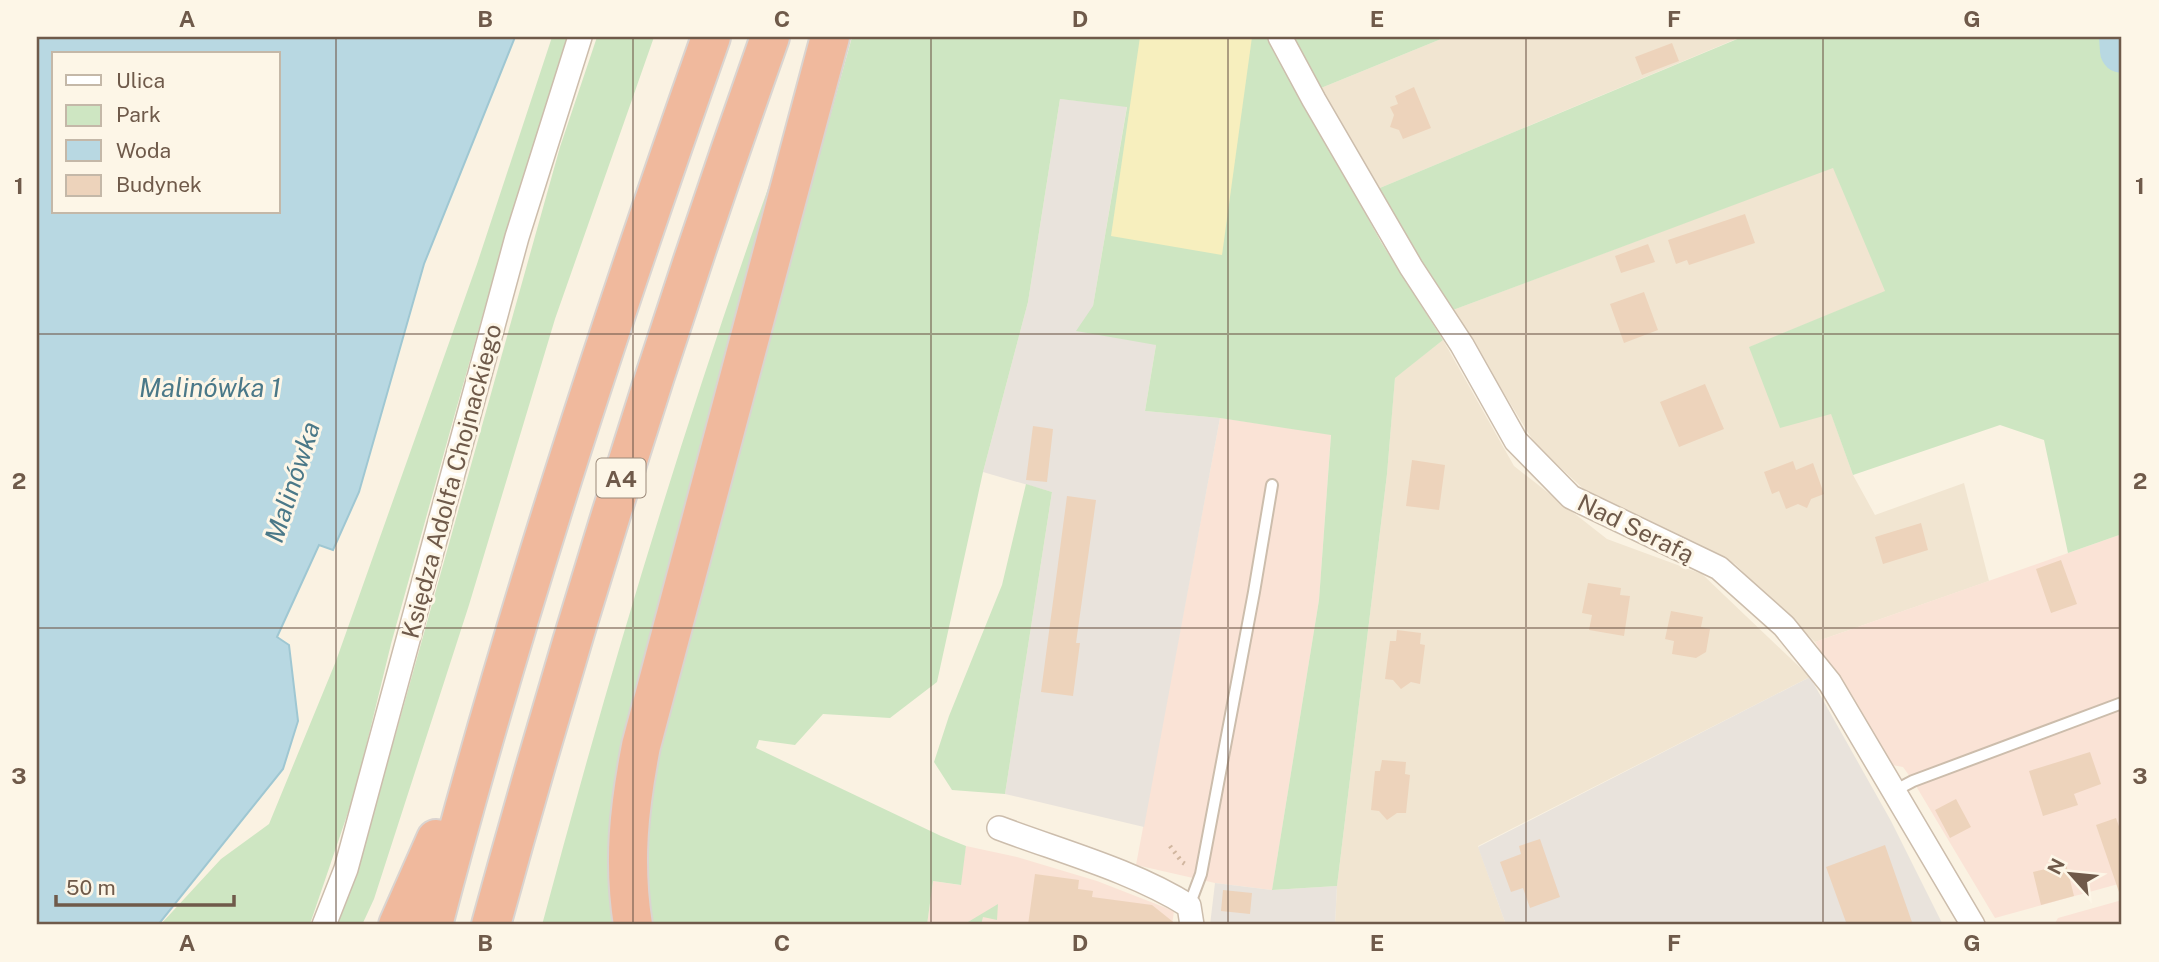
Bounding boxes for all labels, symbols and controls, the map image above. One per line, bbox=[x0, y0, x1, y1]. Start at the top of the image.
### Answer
text: A bbox=[179, 5, 196, 32]
text: B bbox=[477, 5, 493, 32]
text: C bbox=[774, 5, 790, 32]
text: D bbox=[1072, 5, 1088, 32]
text: E bbox=[1370, 5, 1384, 32]
text: F bbox=[1667, 5, 1681, 32]
text: G bbox=[1963, 5, 1981, 32]
legend bbox=[52, 52, 280, 214]
text: Ulica bbox=[116, 68, 165, 93]
text: Park bbox=[116, 102, 161, 127]
text: Woda bbox=[116, 138, 171, 163]
text: 1 bbox=[14, 172, 24, 199]
text: Budynek bbox=[116, 172, 202, 197]
text: 1 bbox=[2135, 172, 2145, 199]
street label: Księdza Adolfa Chojnackiego bbox=[396, 321, 506, 641]
water label: Malinówka 1 bbox=[139, 372, 281, 403]
water label: Malinówka bbox=[258, 418, 326, 546]
road number: A4 bbox=[596, 458, 646, 498]
text: 2 bbox=[12, 467, 26, 494]
text: 2 bbox=[2133, 467, 2147, 494]
street label: Nad Serafą bbox=[1573, 488, 1699, 568]
text: 3 bbox=[11, 762, 27, 789]
text: 3 bbox=[2132, 762, 2148, 789]
north arrow bbox=[2036, 839, 2106, 909]
text: N bbox=[2043, 855, 2069, 878]
scale bar bbox=[56, 864, 234, 908]
text: 50 m bbox=[66, 875, 116, 900]
text: A bbox=[179, 929, 196, 956]
text: B bbox=[477, 929, 493, 956]
text: C bbox=[774, 929, 790, 956]
text: D bbox=[1072, 929, 1088, 956]
text: E bbox=[1370, 929, 1384, 956]
text: F bbox=[1667, 929, 1681, 956]
text: G bbox=[1963, 929, 1981, 956]

